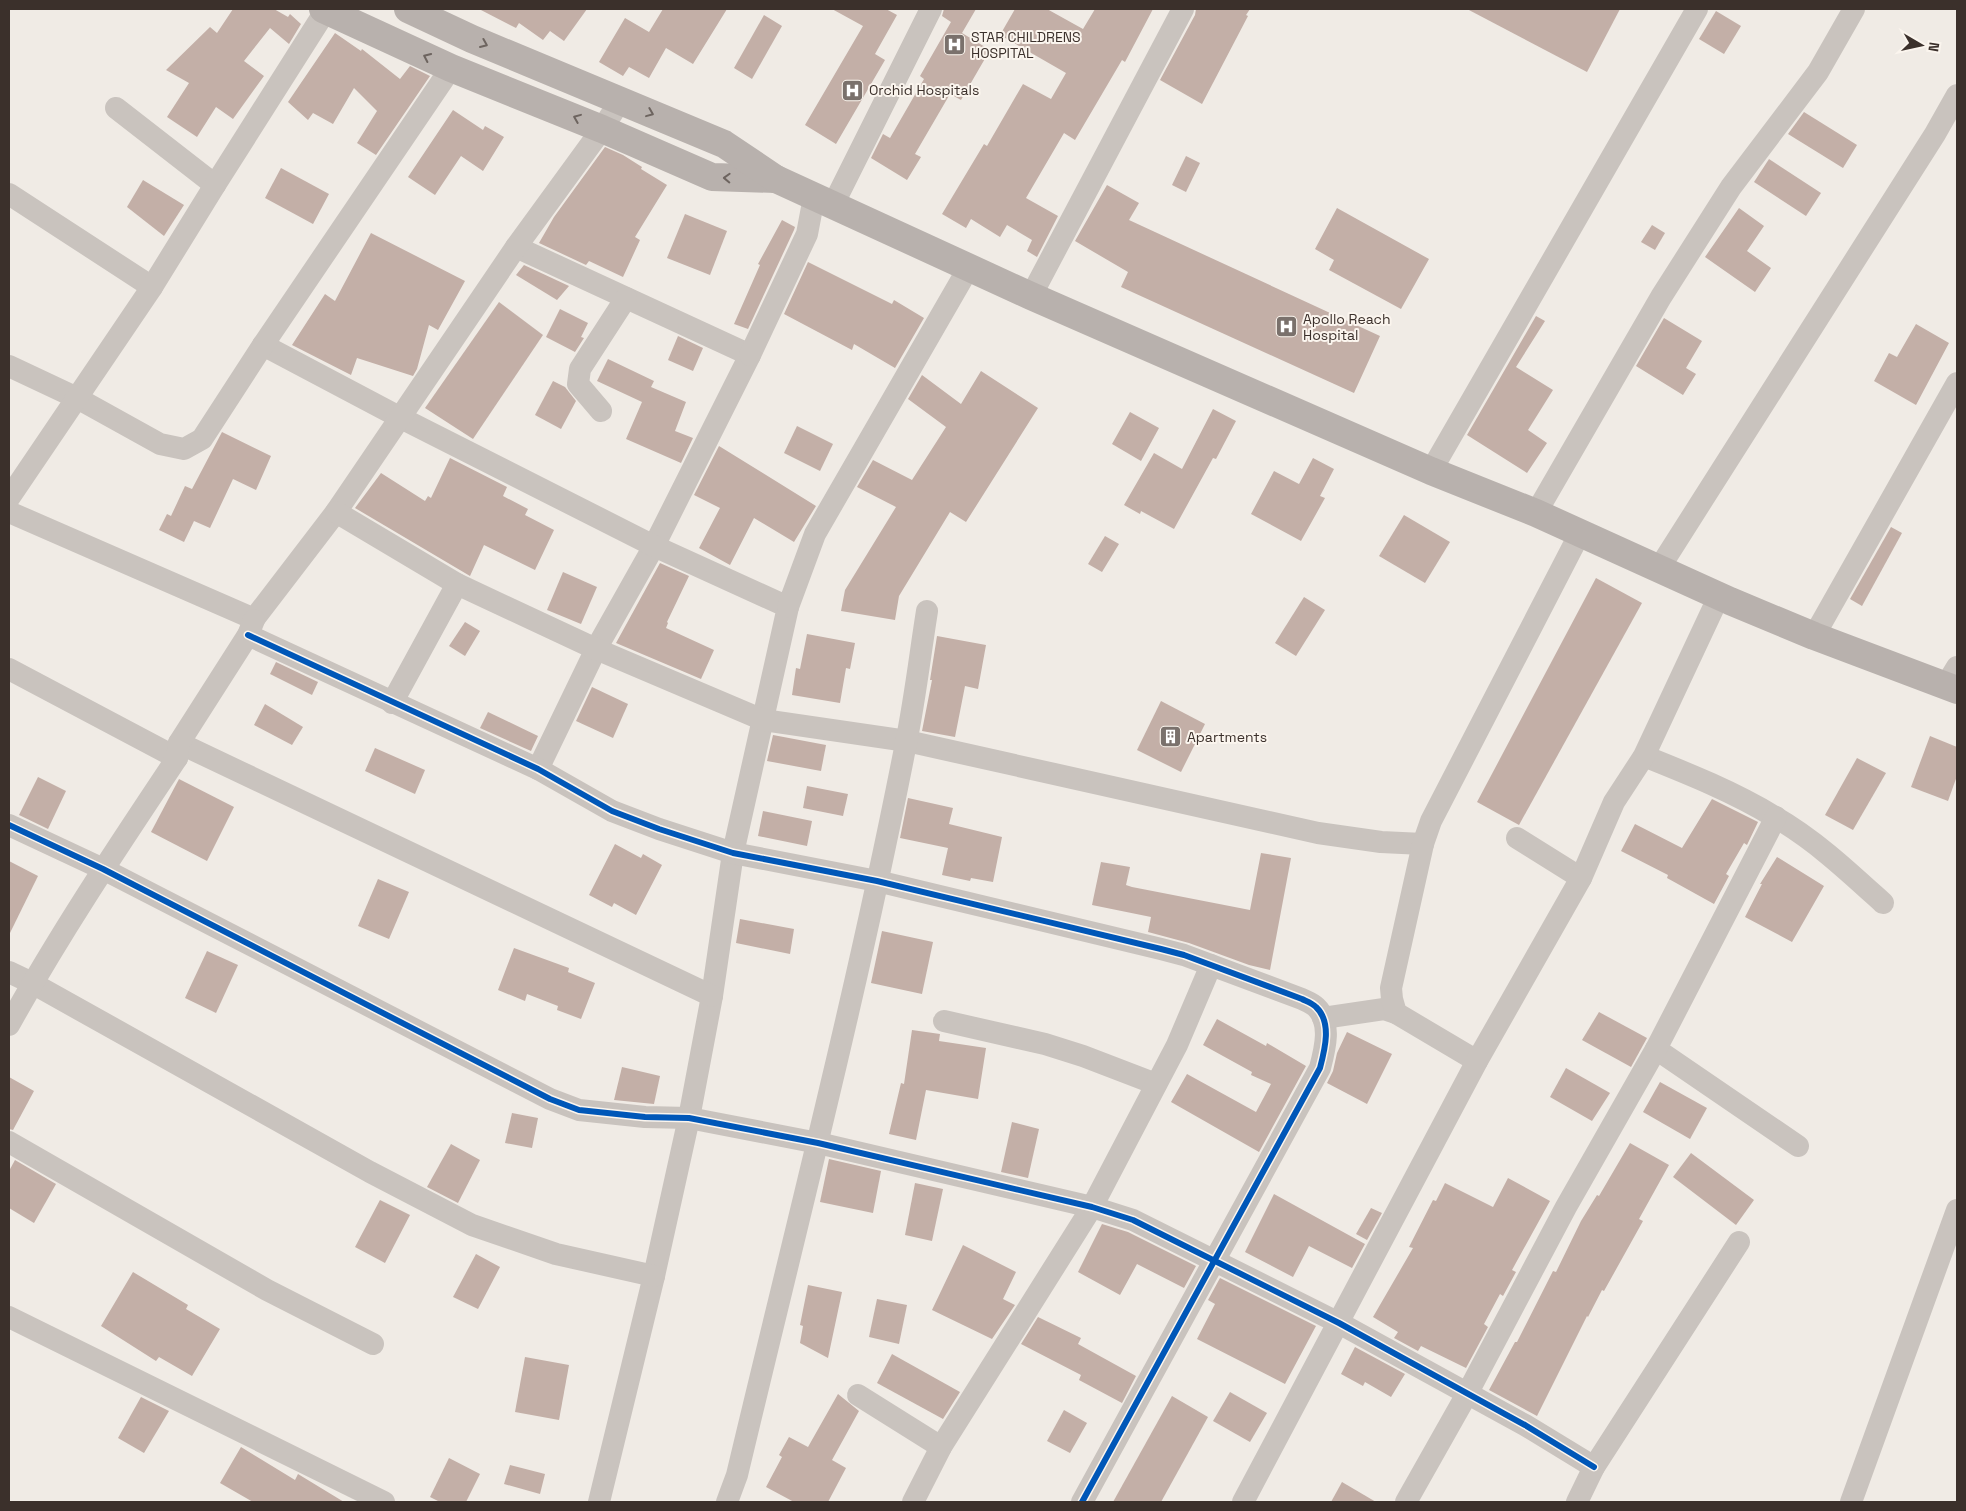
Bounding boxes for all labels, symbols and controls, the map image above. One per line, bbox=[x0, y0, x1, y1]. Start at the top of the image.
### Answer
north arrow bbox=[1896, 20, 1946, 70]
place label: STAR CHILDRENS HOSPITAL bbox=[971, 28, 1081, 62]
hospital icon: STAR CHILDRENS HOSPITAL bbox=[943, 33, 967, 57]
one-way arrow bbox=[479, 37, 488, 48]
text: N bbox=[1924, 41, 1943, 53]
one-way arrow bbox=[423, 53, 432, 63]
hospital icon: Orchid Hospitals bbox=[841, 78, 865, 102]
place label: Orchid Hospitals bbox=[869, 81, 979, 99]
one-way arrow bbox=[645, 107, 654, 118]
one-way arrow bbox=[573, 114, 582, 125]
one-way arrow bbox=[723, 173, 730, 183]
place label: Apollo Reach Hospital bbox=[1303, 310, 1391, 344]
hospital icon: Apollo Reach Hospital bbox=[1275, 315, 1299, 339]
building icon: Apartments bbox=[1159, 725, 1183, 749]
place label: Apartments bbox=[1187, 728, 1267, 746]

